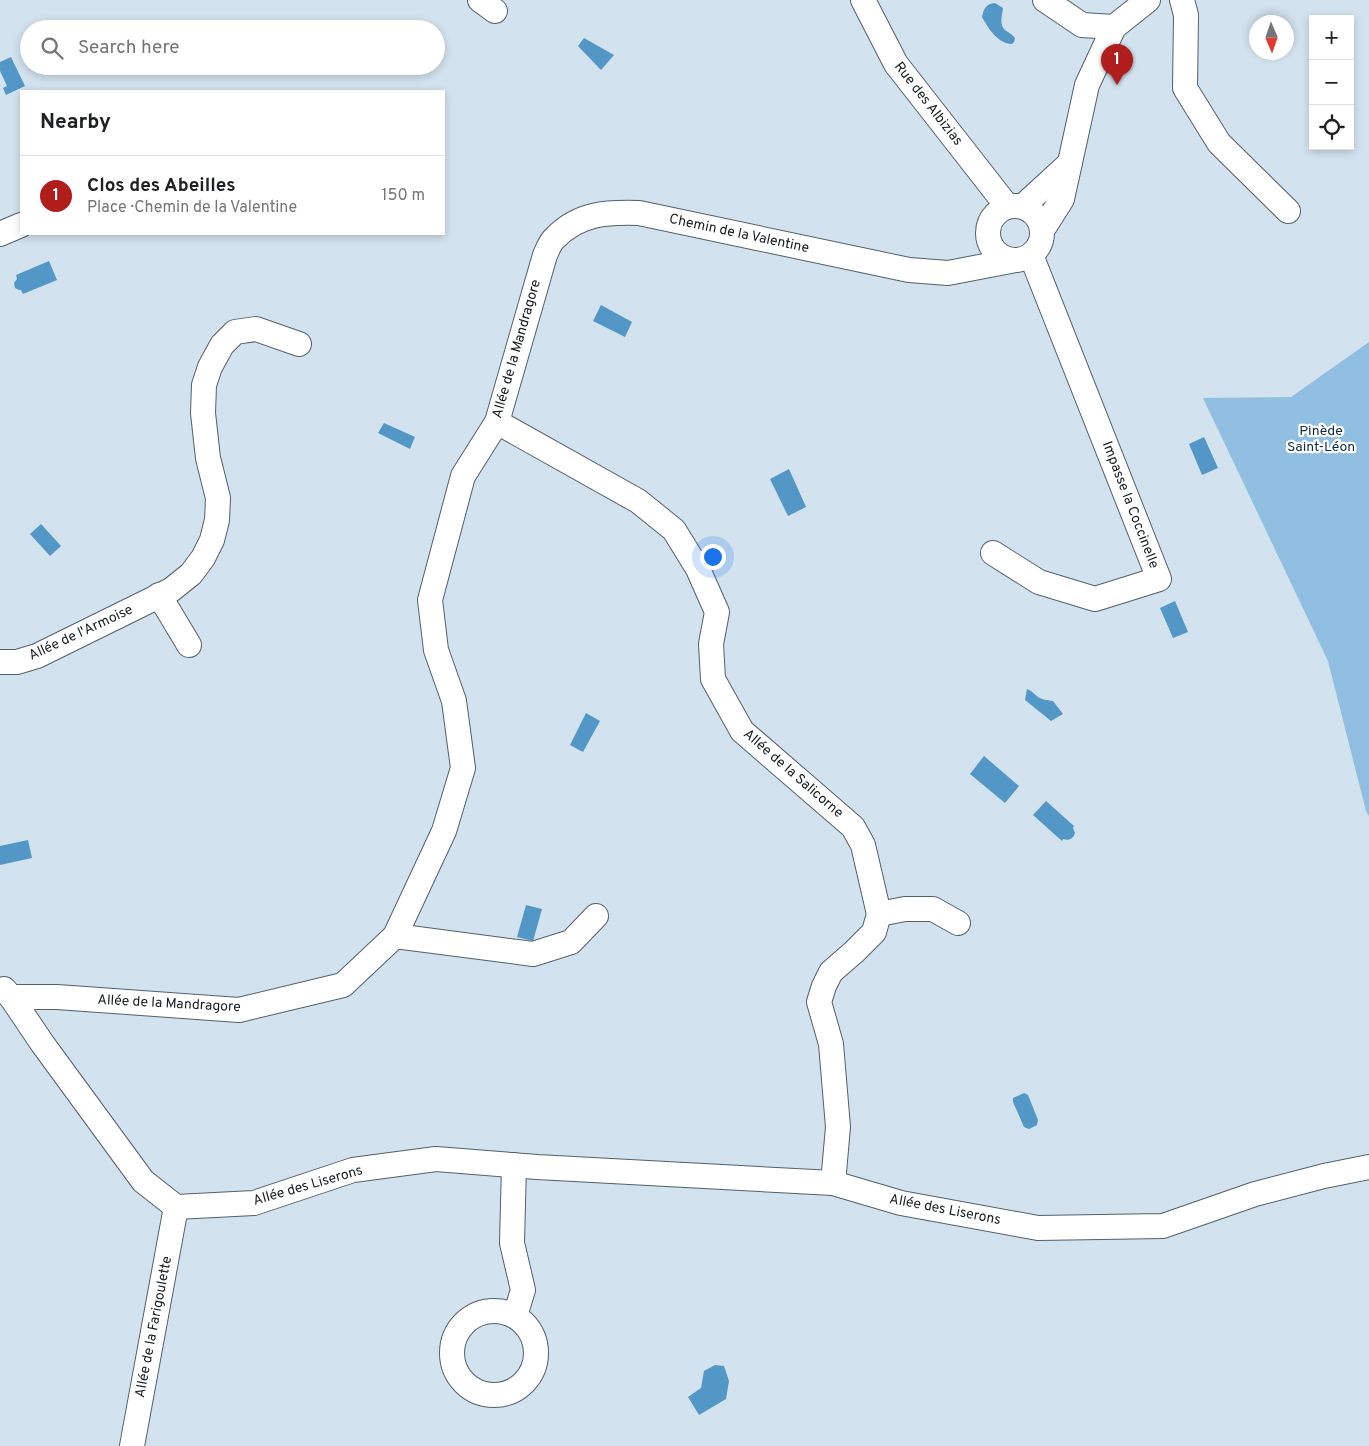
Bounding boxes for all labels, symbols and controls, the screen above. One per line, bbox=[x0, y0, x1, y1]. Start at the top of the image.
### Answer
north arrow bbox=[1249, 15, 1294, 60]
map controls bbox=[1309, 15, 1354, 150]
button: + bbox=[1309, 15, 1354, 60]
search box bbox=[20, 20, 445, 75]
icon: search bbox=[38, 34, 66, 62]
text: Search here bbox=[78, 36, 180, 60]
pin: 1 bbox=[1101, 44, 1133, 85]
street label: Rue des Albizias bbox=[890, 59, 966, 149]
button: − bbox=[1309, 60, 1354, 105]
button: locate bbox=[1309, 105, 1354, 150]
text: Nearby bbox=[40, 109, 111, 136]
text: Clos des Abeilles bbox=[87, 174, 236, 198]
text: 1 bbox=[53, 186, 59, 206]
text: 150 m bbox=[382, 186, 425, 206]
text: Place · Chemin de la Valentine bbox=[87, 198, 297, 218]
street label: Chemin de la Valentine bbox=[668, 211, 810, 257]
street label: Allée de la Mandragore bbox=[489, 278, 545, 420]
park label: Pinède Saint-Léon bbox=[1287, 423, 1355, 456]
street label: Impasse la Coccinelle bbox=[1098, 439, 1162, 571]
your location bbox=[700, 544, 726, 570]
street label: Allée de l'Armoise bbox=[26, 601, 136, 665]
street label: Allée de la Salicorne bbox=[739, 726, 847, 822]
street label: Allée de la Mandragore bbox=[97, 992, 241, 1016]
street label: Allée des Liserons bbox=[251, 1162, 365, 1210]
street label: Allée des Liserons bbox=[888, 1191, 1002, 1229]
street label: Allée de la Farigoulette bbox=[132, 1255, 176, 1399]

